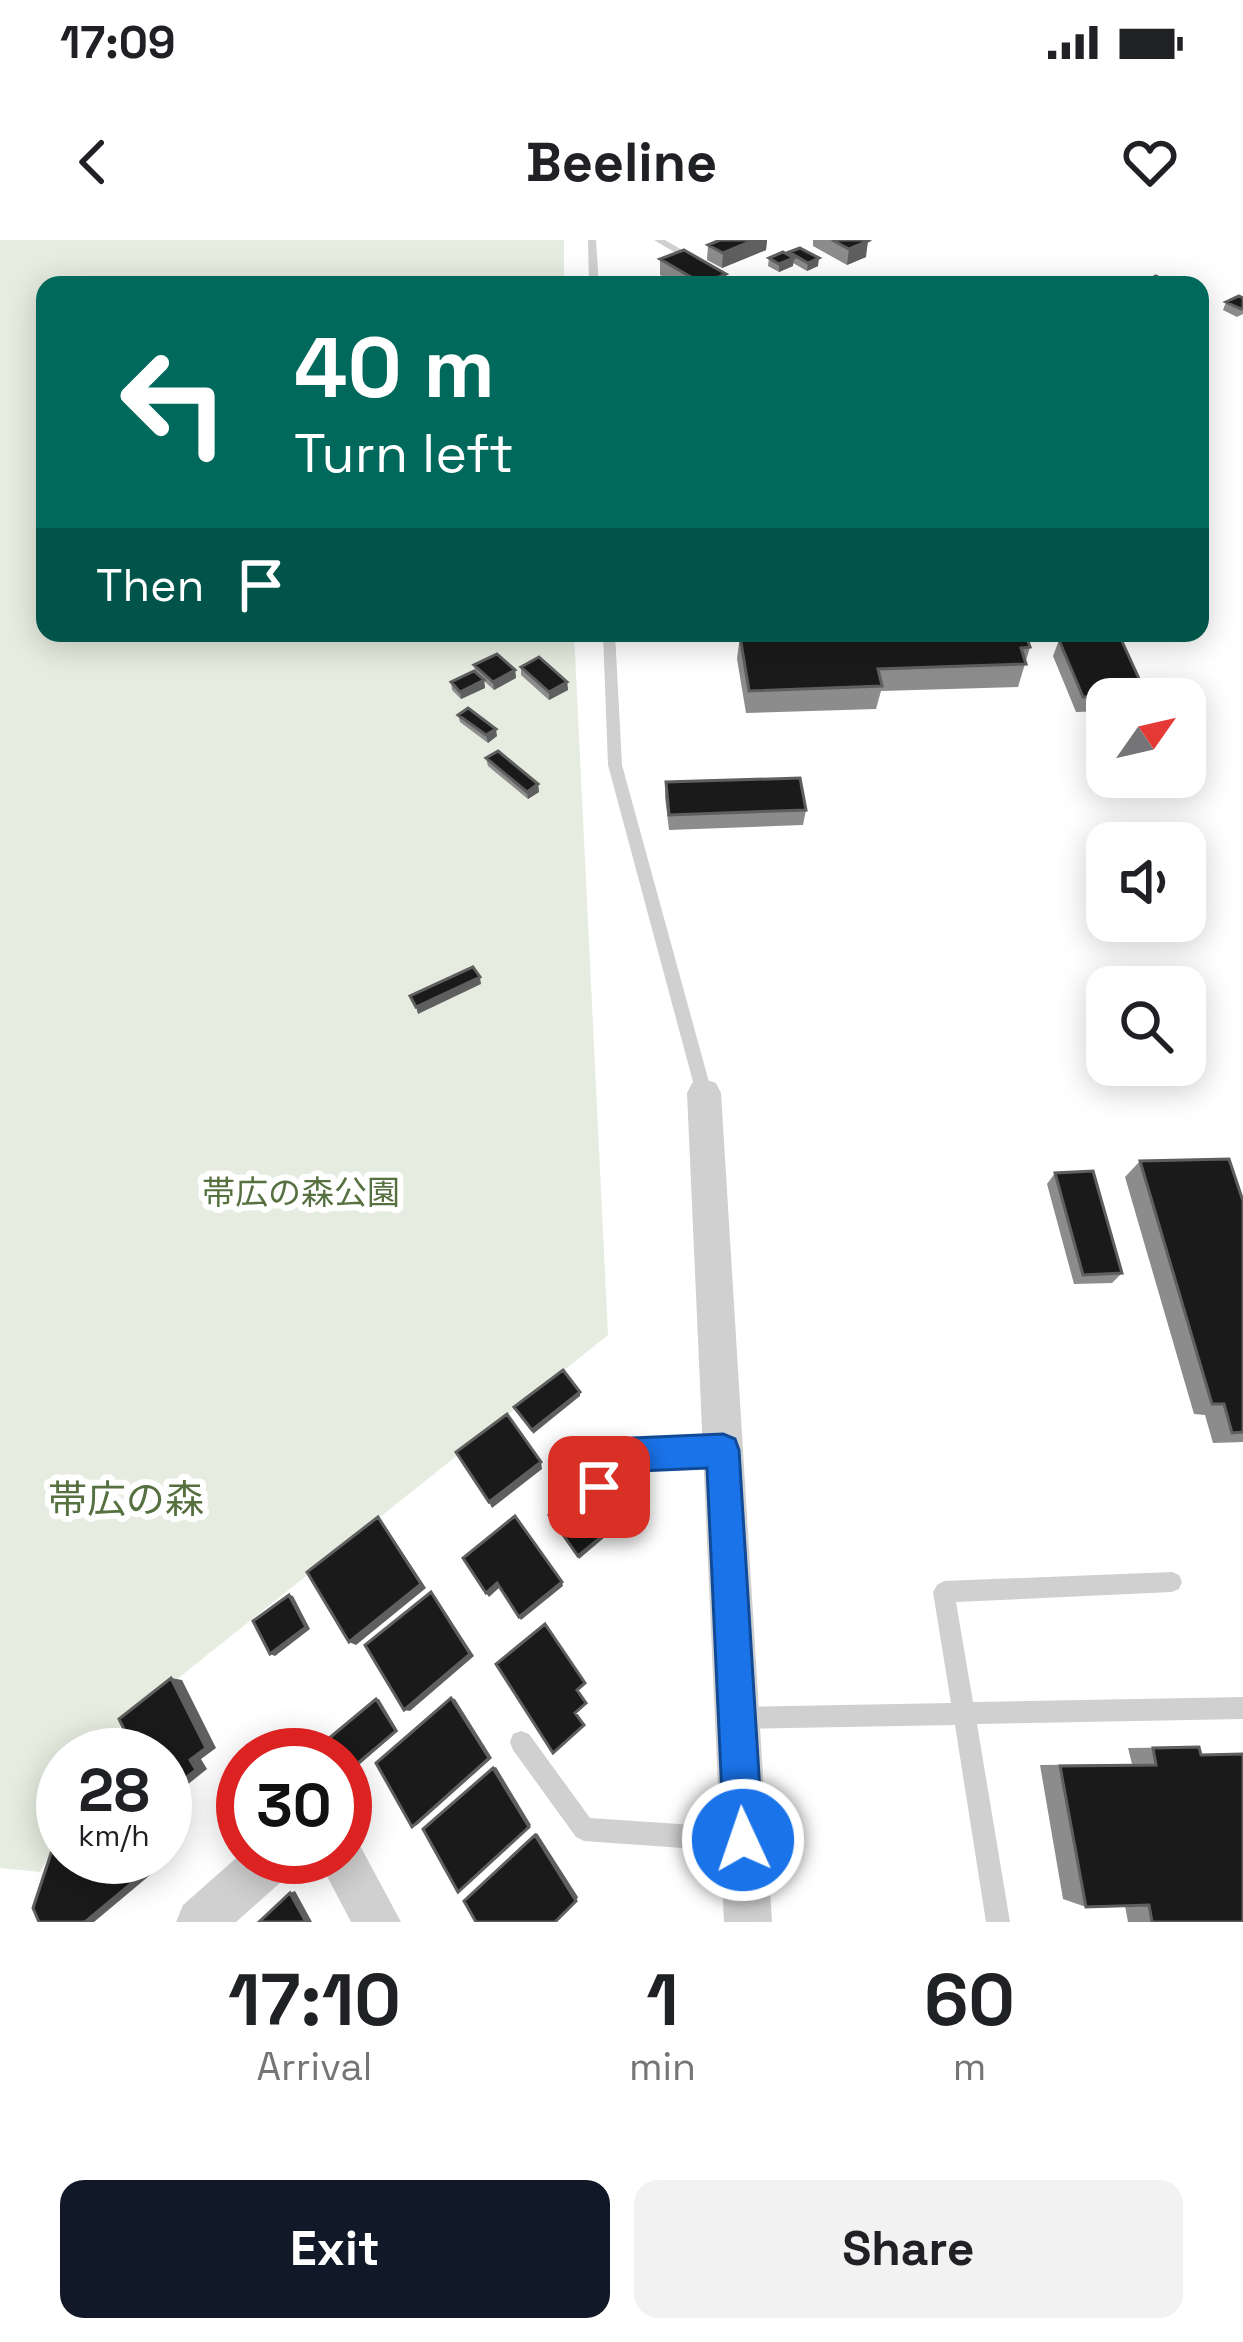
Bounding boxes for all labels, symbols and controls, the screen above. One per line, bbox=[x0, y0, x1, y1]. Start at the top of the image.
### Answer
text: 17:09 bbox=[60, 14, 176, 71]
text: Beeline bbox=[526, 128, 717, 197]
icon: back bbox=[60, 129, 126, 195]
icon: heart bbox=[1117, 129, 1183, 195]
text: 40 m bbox=[294, 314, 495, 422]
icon: left bbox=[96, 324, 252, 480]
text: Turn left bbox=[294, 419, 514, 488]
icon: arrive bbox=[228, 552, 294, 618]
text: Then bbox=[96, 557, 204, 614]
north arrow bbox=[1086, 678, 1206, 798]
map controls bbox=[1086, 678, 1206, 1086]
button: sound bbox=[1086, 822, 1206, 942]
button: search bbox=[1086, 966, 1206, 1086]
park label: 帯広の森公園 bbox=[202, 1172, 400, 1214]
pin bbox=[548, 1436, 650, 1538]
icon: arrive bbox=[566, 1454, 632, 1520]
park label: 帯広の森 bbox=[48, 1475, 204, 1524]
speed limit sign: 30 bbox=[216, 1728, 372, 1884]
text: 28 bbox=[78, 1752, 150, 1829]
position arrow bbox=[680, 1777, 806, 1903]
text: km/h bbox=[78, 1816, 150, 1855]
text: 17:10 bbox=[228, 1954, 401, 2046]
text: 1 bbox=[646, 1954, 679, 2046]
text: 60 bbox=[924, 1954, 1015, 2046]
text: Arrival bbox=[257, 2042, 372, 2091]
text: min bbox=[629, 2042, 696, 2091]
text: m bbox=[953, 2042, 986, 2091]
button: Exit bbox=[60, 2180, 610, 2318]
button: Share bbox=[634, 2180, 1183, 2318]

